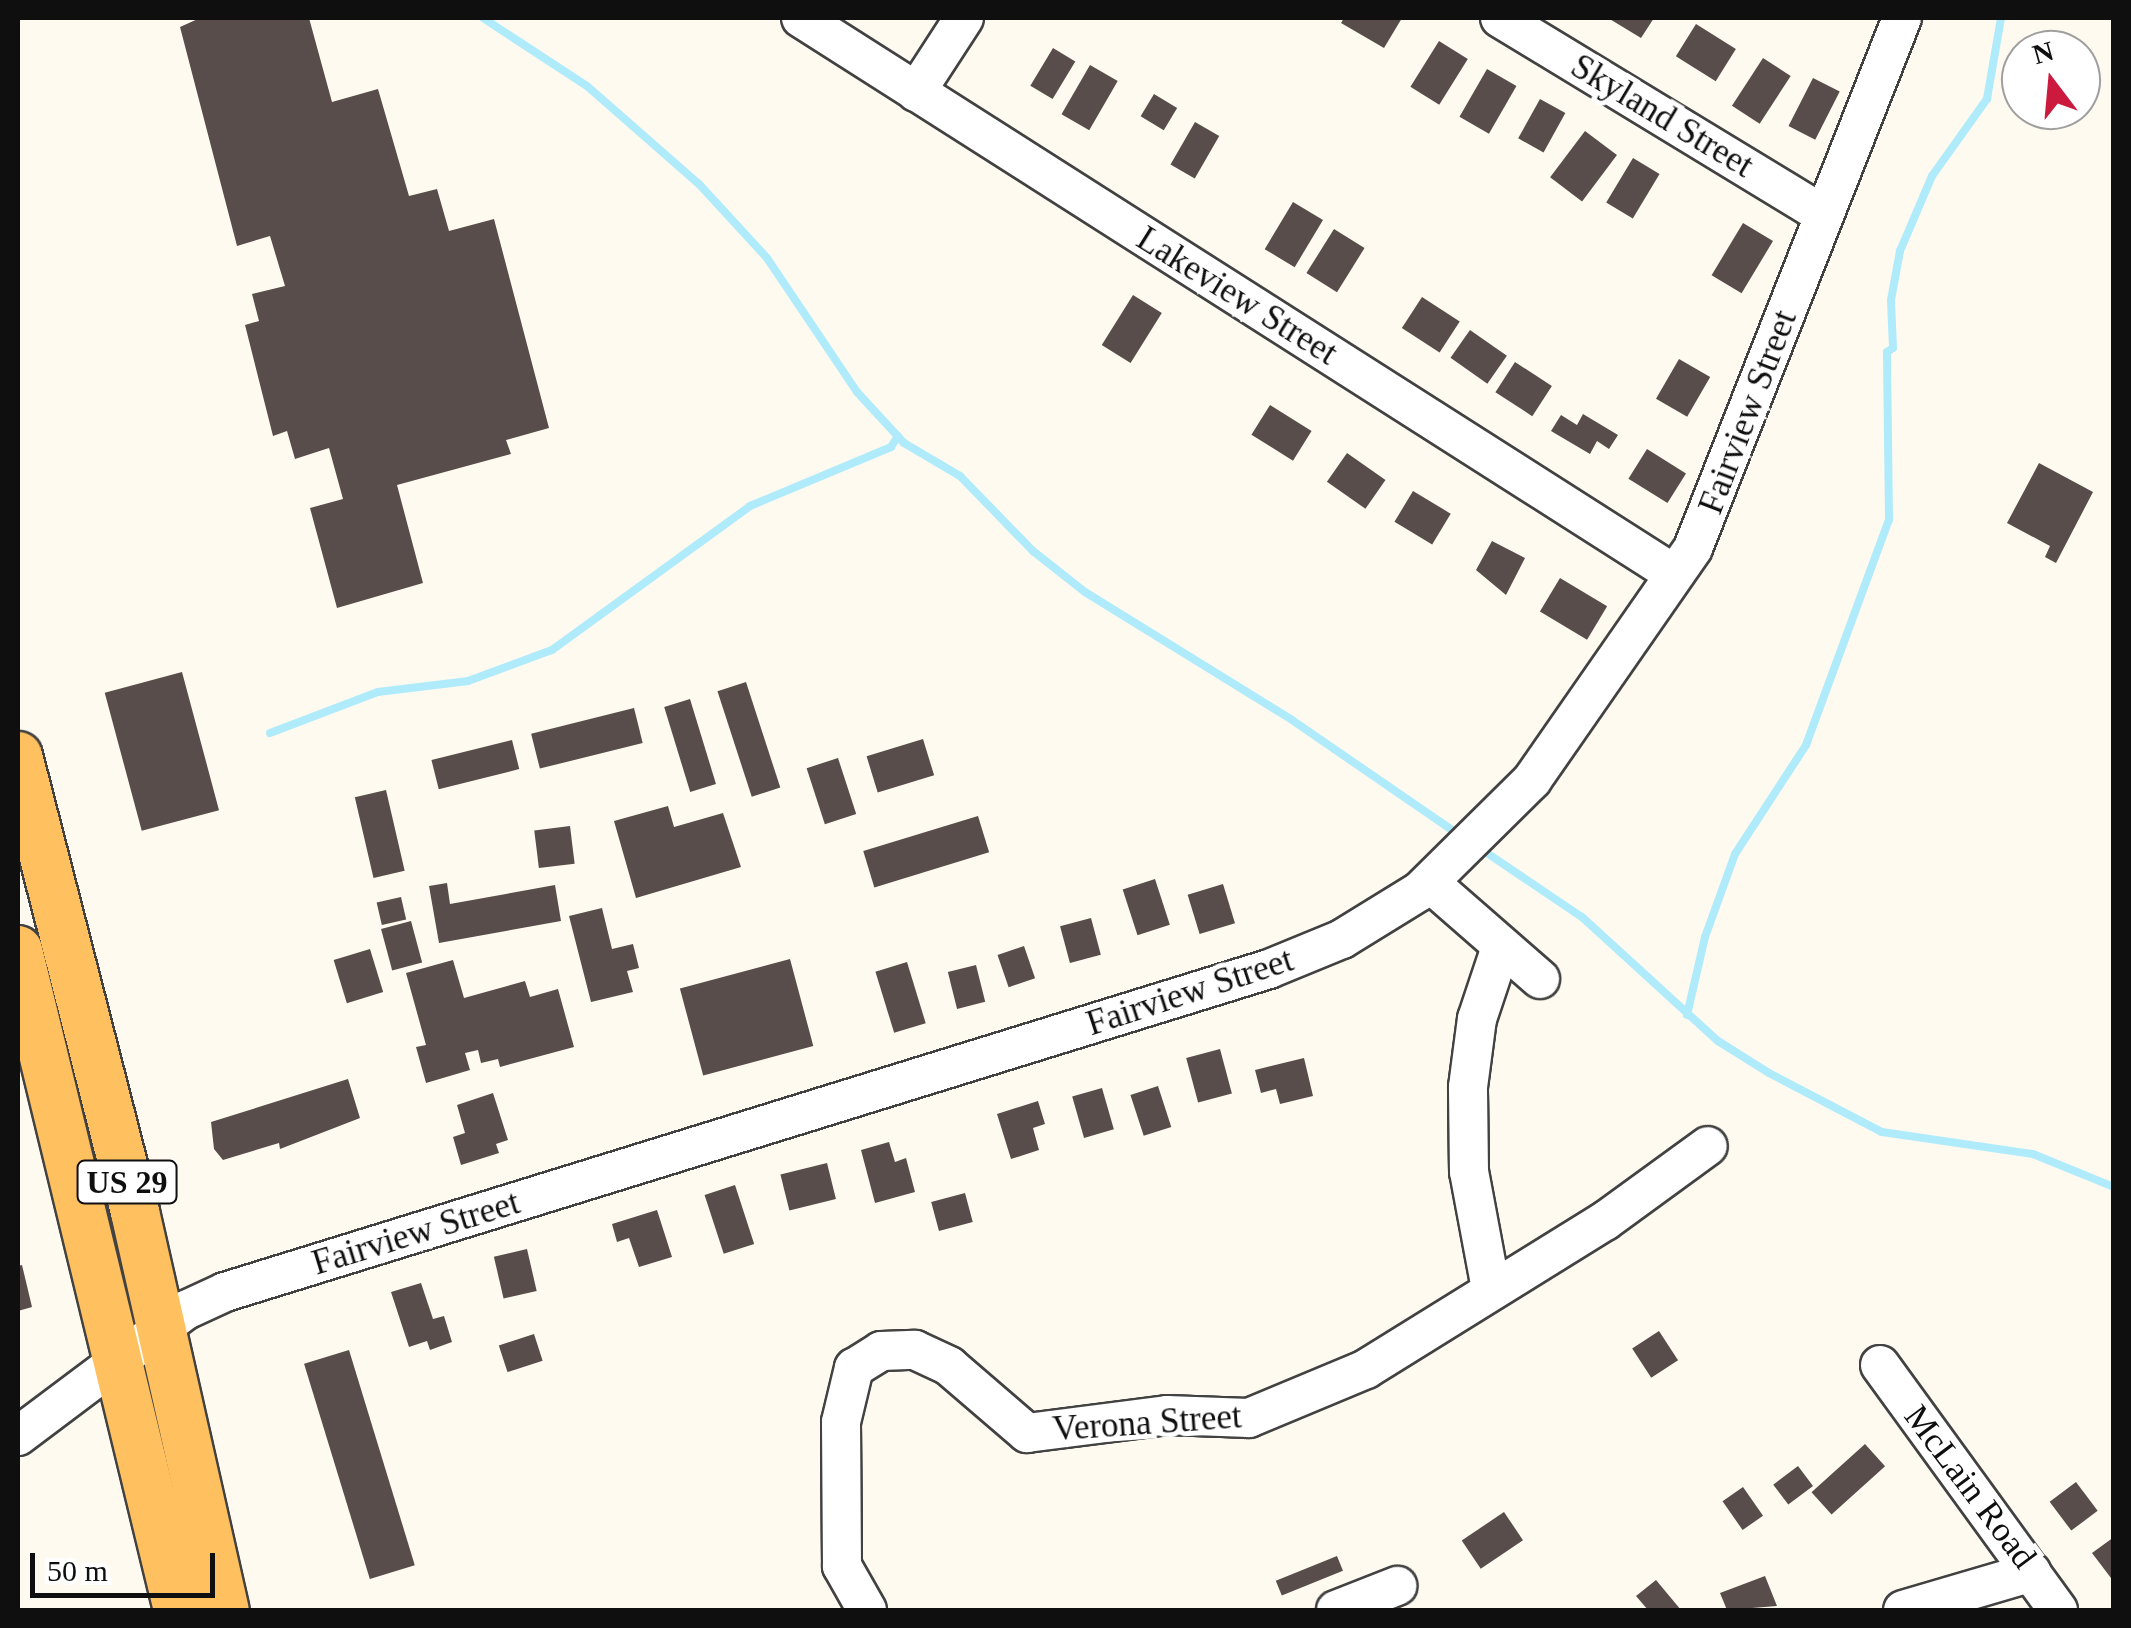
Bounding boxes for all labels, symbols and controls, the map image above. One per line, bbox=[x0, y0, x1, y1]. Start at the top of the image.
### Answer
north arrow bbox=[2001, 30, 2101, 130]
text: N bbox=[2029, 35, 2057, 70]
street label: Skyland Street bbox=[1563, 45, 1761, 187]
street label: Lakeview Street bbox=[1129, 218, 1345, 374]
street label: Fairview Street bbox=[1690, 304, 1806, 520]
street label: Fairview Street bbox=[1081, 939, 1299, 1045]
road number: US 29 bbox=[74, 1155, 180, 1209]
street label: Fairview Street bbox=[307, 1182, 525, 1284]
street label: Verona Street bbox=[1051, 1395, 1243, 1451]
street label: McLain Road bbox=[1895, 1397, 2045, 1577]
scale bar bbox=[35, 1533, 220, 1595]
text: 50 m bbox=[47, 1554, 108, 1587]

